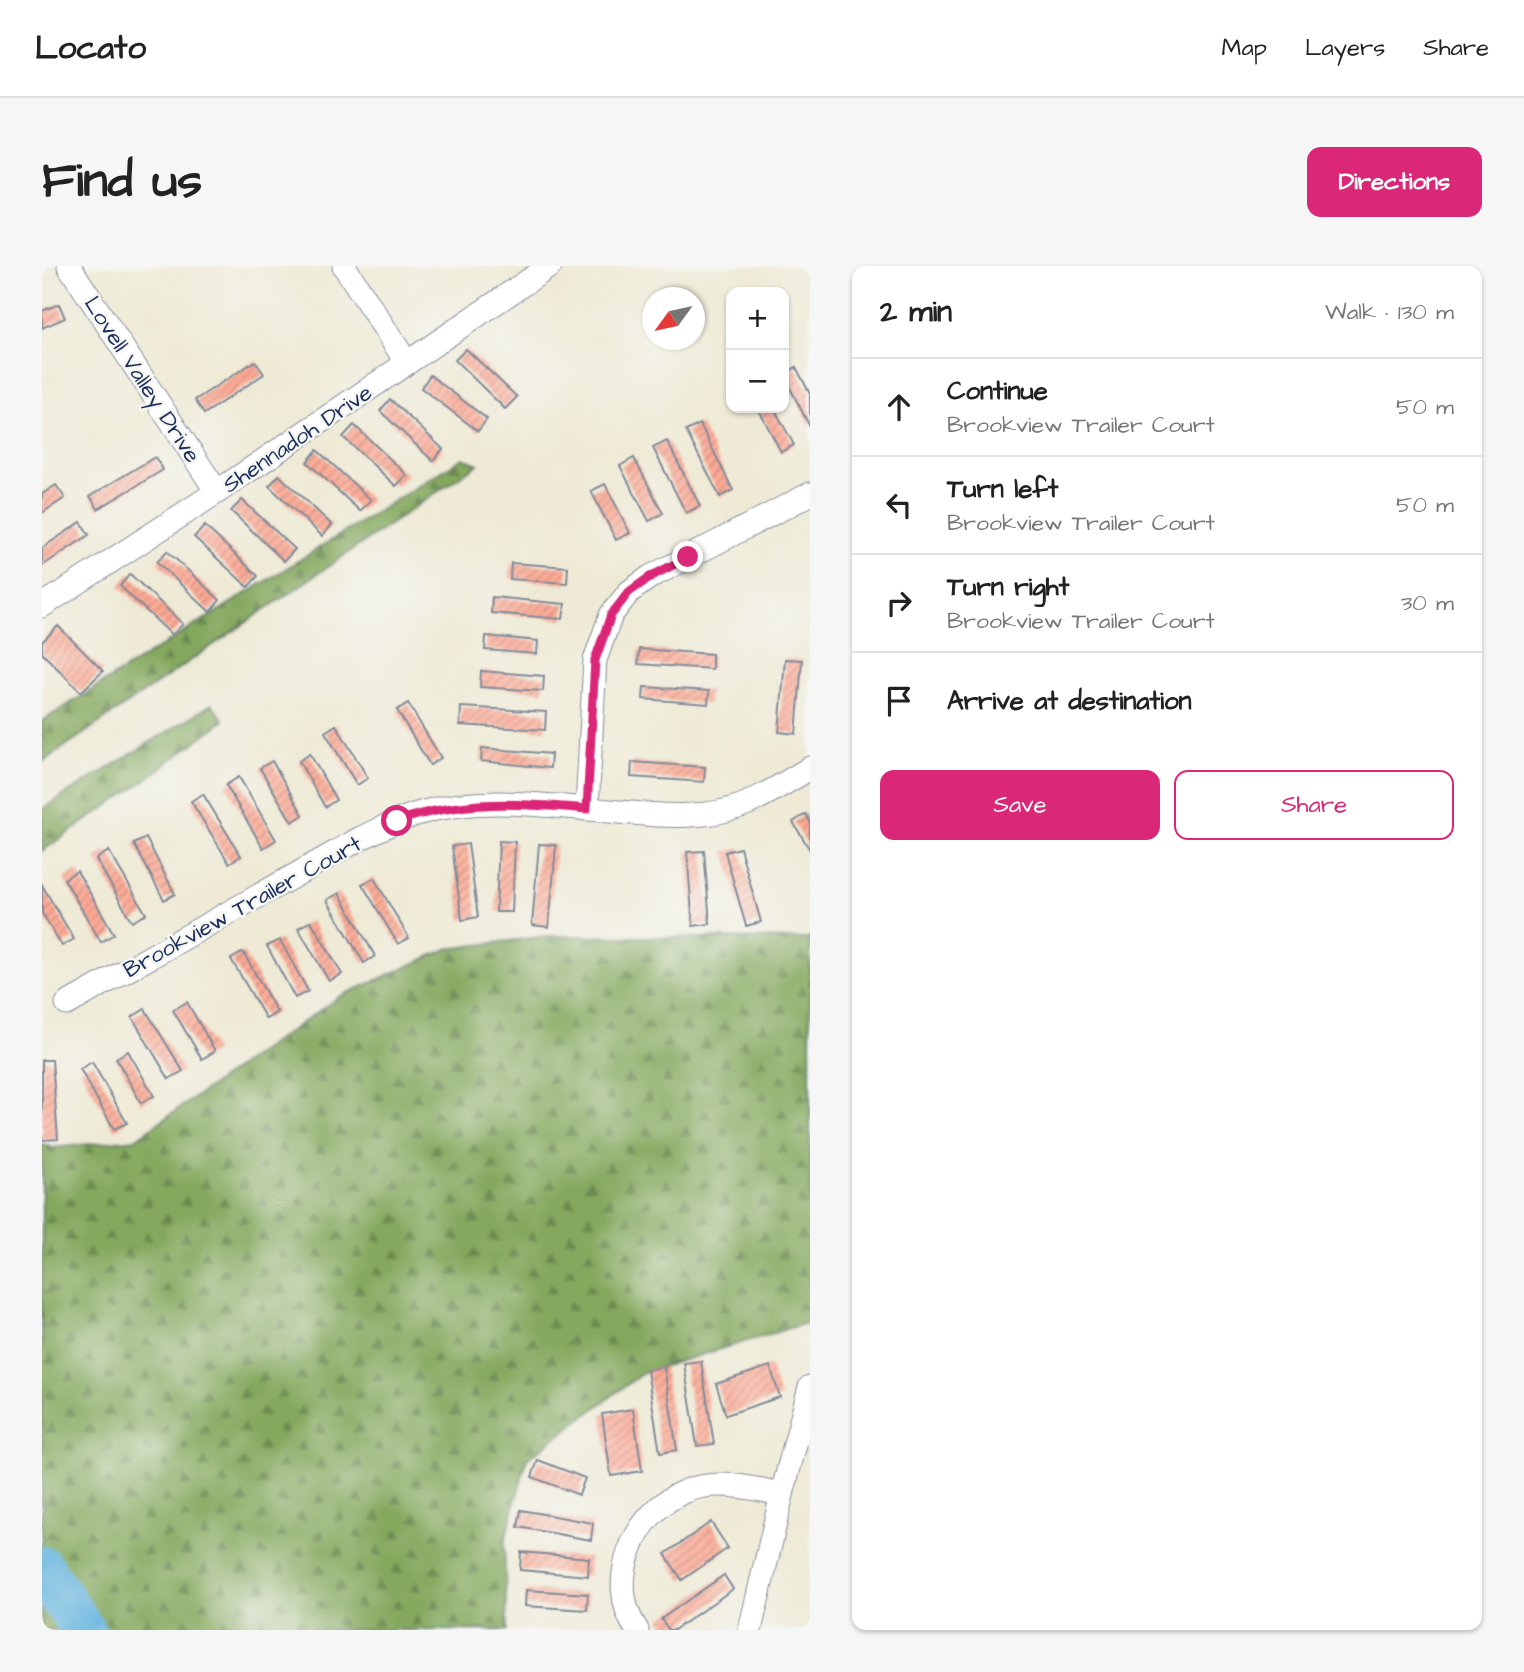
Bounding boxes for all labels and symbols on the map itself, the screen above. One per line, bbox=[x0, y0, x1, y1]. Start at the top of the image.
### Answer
north arrow bbox=[642, 287, 705, 350]
street label: Lovell Valley Drive bbox=[75, 290, 208, 470]
street label: Shennadoh Drive bbox=[216, 377, 379, 501]
route end bbox=[672, 541, 703, 572]
route start bbox=[381, 805, 412, 836]
street label: Brookview Trailer Court bbox=[118, 828, 368, 986]

